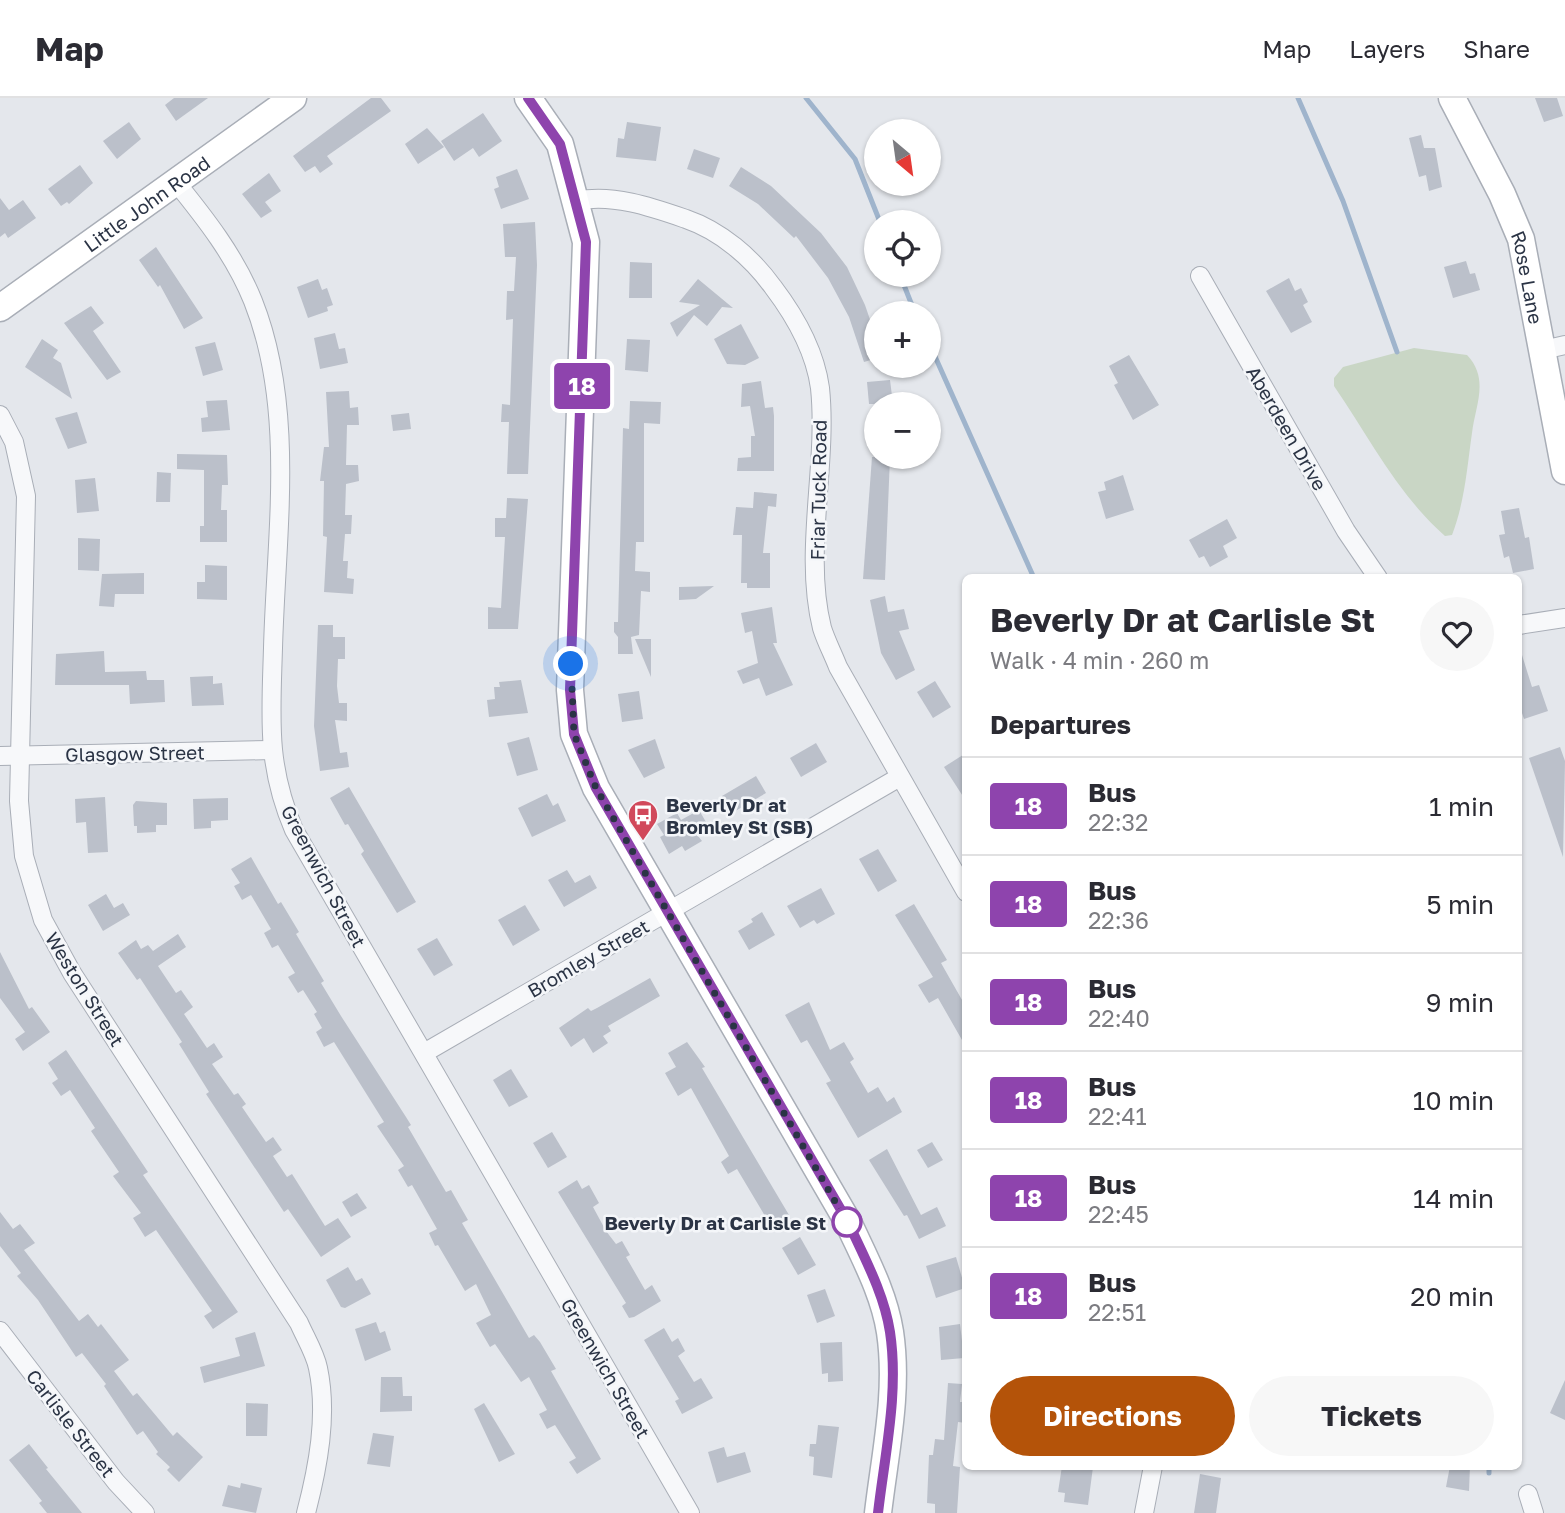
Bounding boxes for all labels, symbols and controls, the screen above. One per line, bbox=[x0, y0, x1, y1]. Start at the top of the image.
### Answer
text: Map bbox=[35, 29, 104, 68]
text: Map bbox=[1262, 34, 1311, 63]
text: Layers bbox=[1349, 34, 1425, 63]
text: Share bbox=[1463, 34, 1530, 63]
north arrow bbox=[864, 119, 942, 196]
map controls bbox=[864, 119, 941, 469]
street label: Little John Road bbox=[79, 150, 214, 256]
button: locate bbox=[864, 210, 941, 287]
street label: Rose Lane bbox=[1507, 227, 1548, 326]
button: + bbox=[864, 301, 941, 378]
street label: Aberdeen Drive bbox=[1242, 362, 1332, 494]
line badge: 18 bbox=[550, 363, 614, 409]
text: 18 bbox=[568, 371, 596, 400]
button: − bbox=[864, 392, 941, 469]
street label: Friar Tuck Road bbox=[805, 419, 831, 561]
button: heart bbox=[1420, 597, 1494, 671]
text: Beverly Dr at Carlisle St bbox=[990, 600, 1375, 639]
your location bbox=[553, 646, 588, 681]
text: Walk · 4 min · 260 m bbox=[990, 646, 1209, 674]
text: Departures bbox=[990, 709, 1131, 740]
street label: Glasgow Street bbox=[65, 740, 205, 766]
text: Bus bbox=[1088, 777, 1136, 808]
text: 18 bbox=[1015, 791, 1042, 820]
text: 1 min bbox=[1429, 791, 1494, 822]
place label: Beverly Dr at Bromley St (SB) bbox=[666, 793, 813, 838]
bus stop icon: Beverly Dr at Bromley St (SB) bbox=[626, 798, 660, 842]
street label: Greenwich Street bbox=[277, 801, 371, 951]
text: 22:32 bbox=[1088, 808, 1148, 836]
text: Bus bbox=[1088, 875, 1136, 906]
text: 18 bbox=[1015, 889, 1042, 918]
text: 5 min bbox=[1426, 889, 1494, 920]
text: 22:36 bbox=[1088, 906, 1149, 934]
street label: Bromley Street bbox=[523, 914, 653, 1002]
street label: Weston Street bbox=[41, 928, 129, 1050]
text: Bus bbox=[1088, 973, 1136, 1004]
text: 18 bbox=[1015, 987, 1042, 1016]
text: 9 min bbox=[1426, 987, 1494, 1018]
text: 22:40 bbox=[1088, 1004, 1150, 1032]
text: Bus bbox=[1088, 1071, 1136, 1102]
text: 18 bbox=[1015, 1085, 1042, 1114]
text: 10 min bbox=[1413, 1085, 1494, 1116]
text: 22:41 bbox=[1088, 1102, 1147, 1130]
text: Bus bbox=[1088, 1169, 1136, 1200]
text: 18 bbox=[1015, 1183, 1042, 1212]
text: 14 min bbox=[1413, 1183, 1494, 1214]
text: 22:45 bbox=[1088, 1200, 1149, 1228]
marker: Beverly Dr at Carlisle St bbox=[832, 1207, 862, 1237]
place label: Beverly Dr at Carlisle St bbox=[604, 1211, 826, 1234]
text: Bus bbox=[1088, 1267, 1136, 1298]
text: 18 bbox=[1015, 1281, 1042, 1310]
text: 20 min bbox=[1410, 1281, 1494, 1312]
street label: Greenwich Street bbox=[557, 1294, 655, 1442]
text: 22:51 bbox=[1088, 1298, 1146, 1326]
street label: Carlisle Street bbox=[22, 1365, 120, 1481]
button: Directions bbox=[990, 1376, 1235, 1456]
button: Tickets bbox=[1249, 1376, 1494, 1456]

